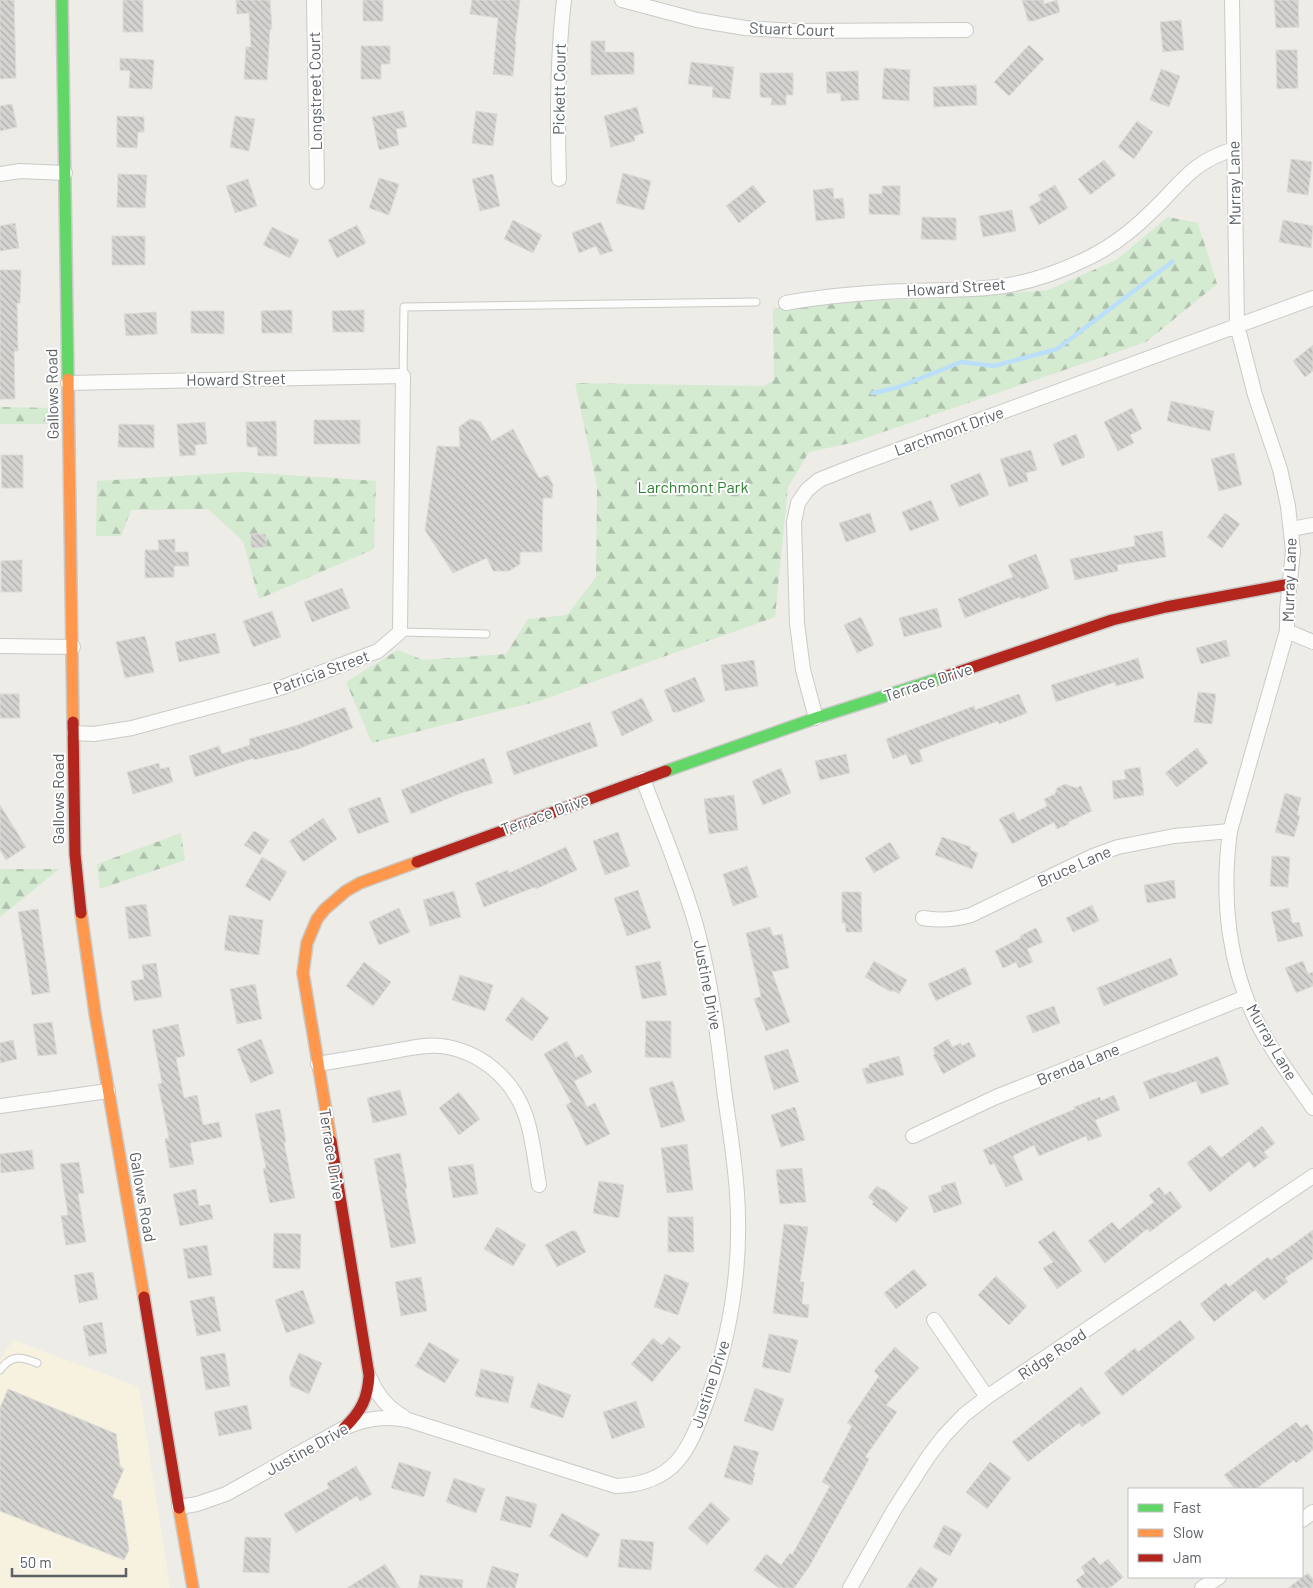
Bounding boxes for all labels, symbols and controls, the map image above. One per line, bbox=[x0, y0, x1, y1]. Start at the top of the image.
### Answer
street label: Stuart Court bbox=[749, 18, 835, 39]
street label: Longstreet Court bbox=[304, 31, 325, 151]
street label: Pickett Court bbox=[548, 43, 569, 135]
street label: Murray Lane bbox=[1223, 141, 1244, 225]
street label: Howard Street bbox=[906, 274, 1006, 299]
street label: Gallows Road bbox=[41, 348, 62, 440]
street label: Howard Street bbox=[186, 368, 286, 389]
street label: Larchmont Drive bbox=[892, 402, 1006, 459]
park label: Larchmont Park bbox=[638, 477, 748, 496]
street label: Murray Lane bbox=[1278, 537, 1299, 623]
street label: Patricia Street bbox=[270, 645, 371, 698]
street label: Terrace Drive bbox=[881, 658, 975, 705]
street label: Gallows Road bbox=[48, 754, 67, 844]
street label: Terrace Drive bbox=[498, 789, 591, 838]
street label: Bruce Lane bbox=[1034, 841, 1114, 890]
street label: Justine Drive bbox=[690, 938, 727, 1032]
street label: Murray Lane bbox=[1243, 1000, 1302, 1083]
street label: Brenda Lane bbox=[1034, 1038, 1122, 1089]
street label: Terrace Drive bbox=[316, 1107, 349, 1201]
street label: Gallows Road bbox=[126, 1150, 161, 1243]
street label: Ridge Road bbox=[1014, 1324, 1089, 1383]
street label: Justine Drive bbox=[686, 1338, 733, 1430]
street label: Justine Drive bbox=[262, 1418, 351, 1479]
legend bbox=[1128, 1488, 1303, 1578]
text: Fast bbox=[1173, 1498, 1201, 1516]
text: Slow bbox=[1173, 1523, 1204, 1541]
scale bar bbox=[12, 1546, 126, 1578]
text: Jam bbox=[1173, 1548, 1202, 1566]
text: 50 m bbox=[20, 1553, 52, 1571]

